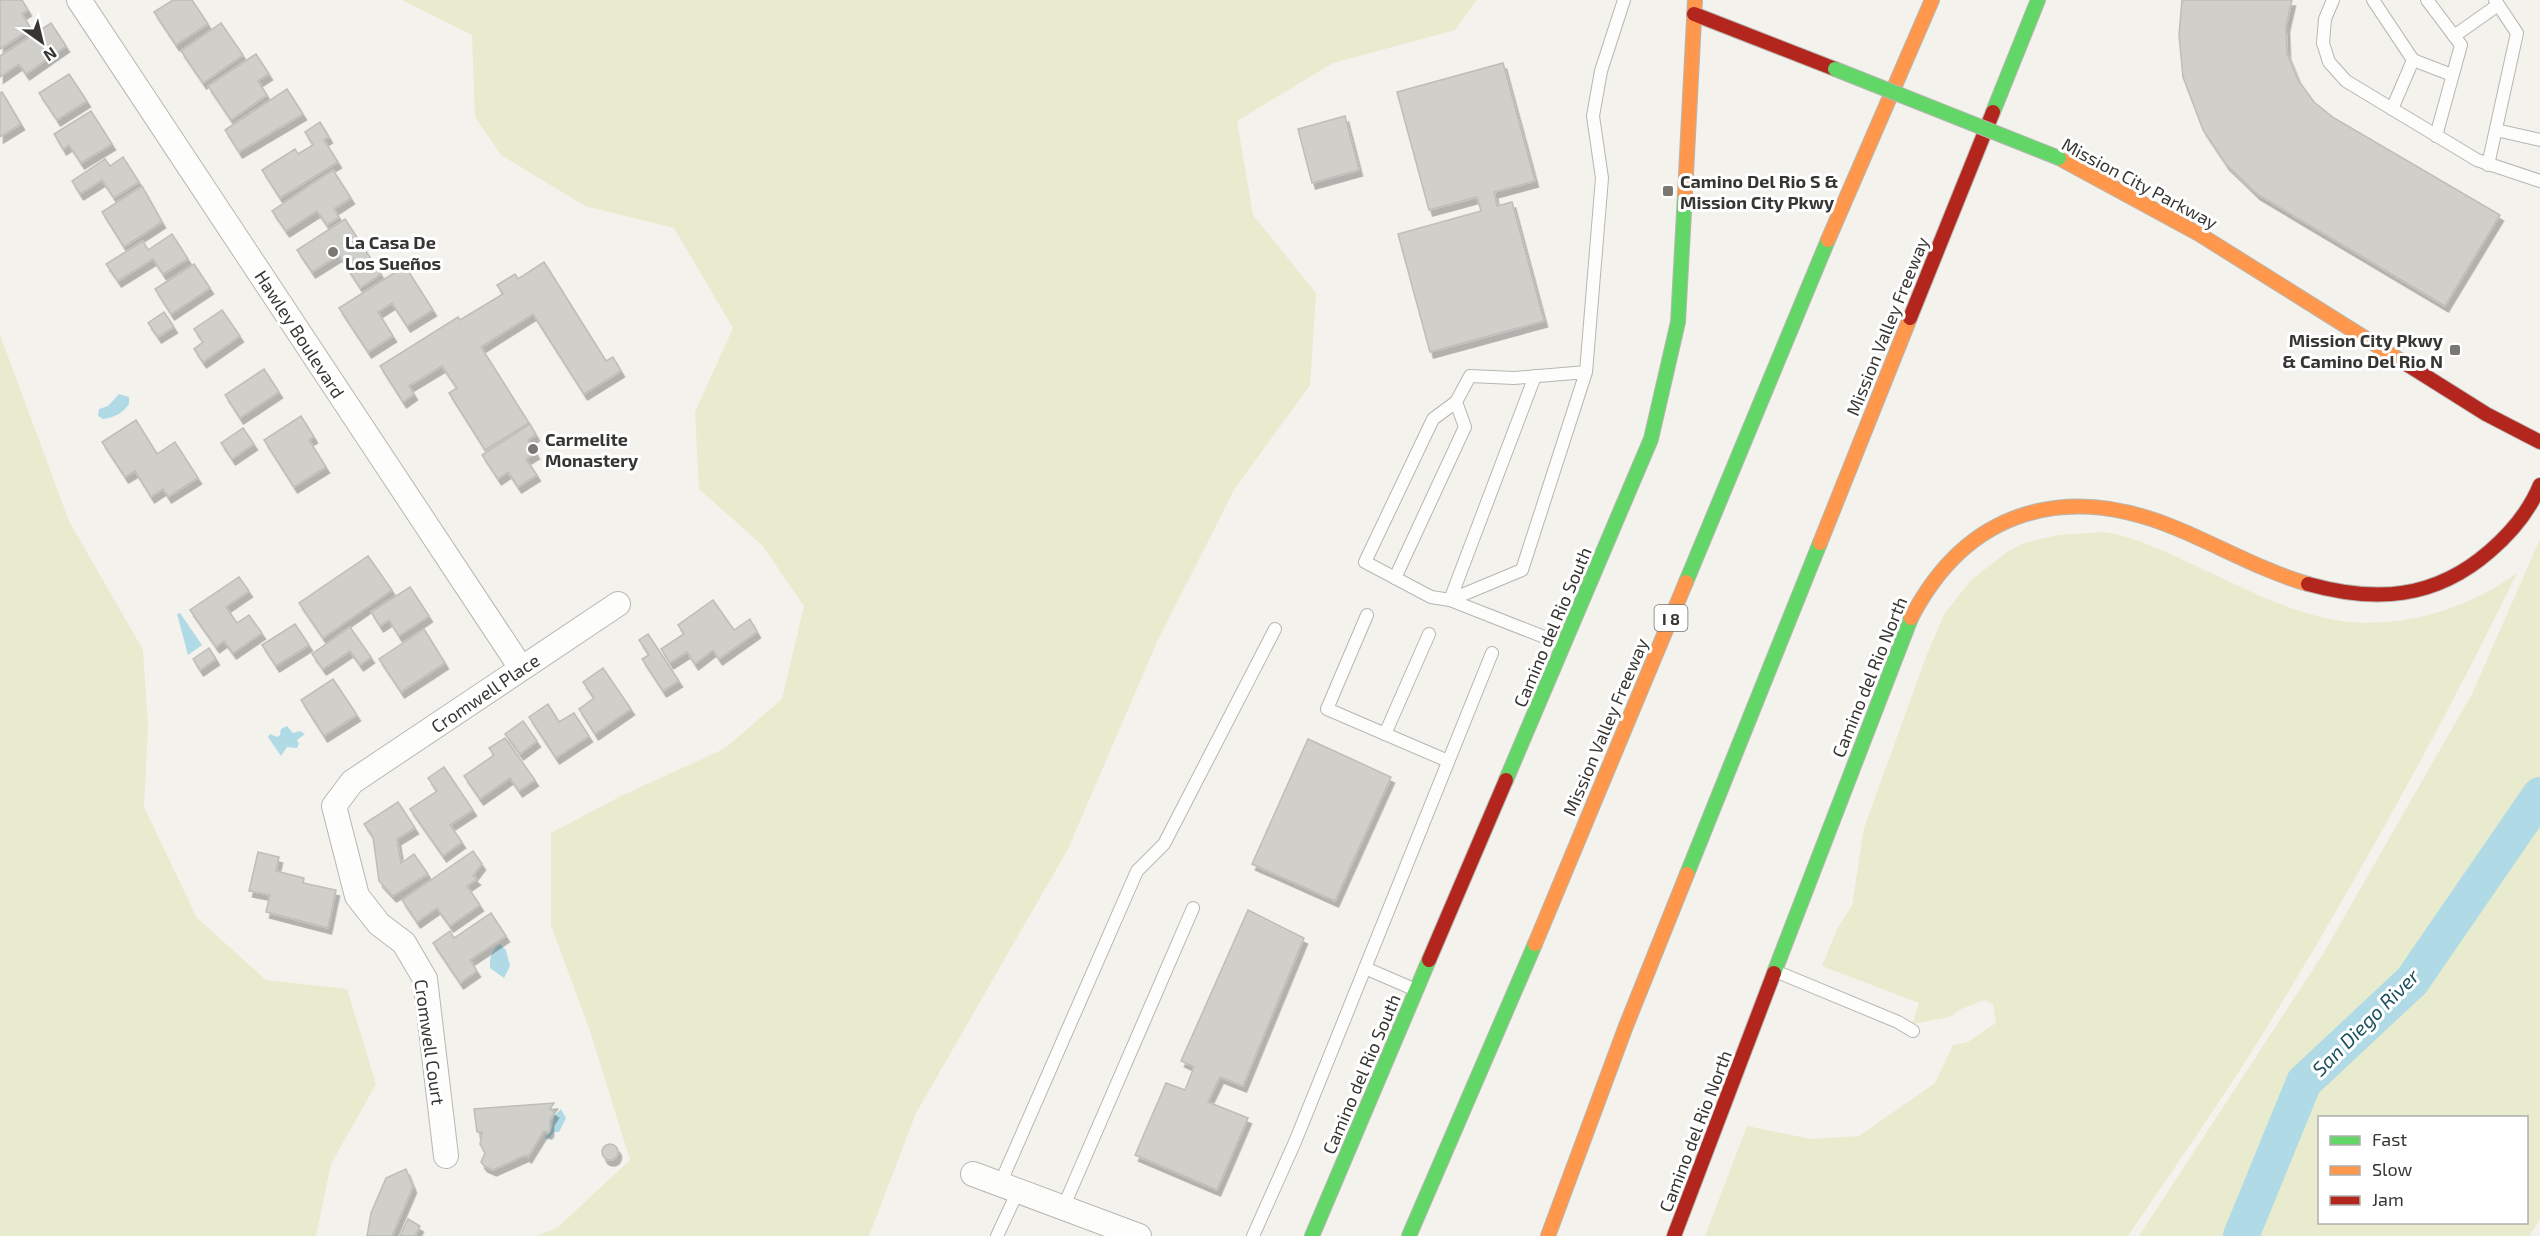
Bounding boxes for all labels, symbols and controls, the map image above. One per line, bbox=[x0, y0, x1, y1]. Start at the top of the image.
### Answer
north arrow bbox=[12, 12, 72, 72]
text: N bbox=[41, 44, 61, 66]
street label: Mission City Parkway bbox=[2058, 133, 2222, 234]
place label: Camino Del Rio S & Mission City Pkwy bbox=[1680, 170, 1838, 213]
marker: Camino Del Rio S & Mission City Pkwy bbox=[1661, 184, 1675, 198]
place label: La Casa De Los Sueños bbox=[345, 231, 441, 274]
street label: Mission Valley Freeway bbox=[1841, 233, 1933, 419]
marker: La Casa De Los Sueños bbox=[326, 245, 340, 259]
street label: Hawley Boulevard bbox=[250, 266, 350, 402]
place label: Mission City Pkwy & Camino Del Rio N bbox=[2282, 329, 2444, 372]
marker: Mission City Pkwy & Camino Del Rio N bbox=[2448, 343, 2462, 357]
place label: Carmelite Monastery bbox=[545, 428, 639, 471]
marker: Carmelite Monastery bbox=[526, 442, 540, 456]
street label: Camino del Rio South bbox=[1508, 544, 1596, 710]
street label: Camino del Rio North bbox=[1827, 593, 1911, 761]
road number: I 8 bbox=[1654, 605, 1688, 631]
street label: Mission Valley Freeway bbox=[1558, 634, 1653, 819]
street label: Cromwell Place bbox=[427, 649, 543, 737]
water label: San Diego River bbox=[2307, 963, 2424, 1080]
street label: Cromwell Court bbox=[410, 978, 450, 1106]
street label: Camino del Rio South bbox=[1317, 991, 1405, 1157]
street label: Camino del Rio North bbox=[1654, 1047, 1736, 1215]
legend bbox=[2318, 1116, 2528, 1224]
text: Fast bbox=[2372, 1128, 2407, 1150]
text: Slow bbox=[2372, 1158, 2413, 1180]
text: Jam bbox=[2372, 1188, 2404, 1210]

